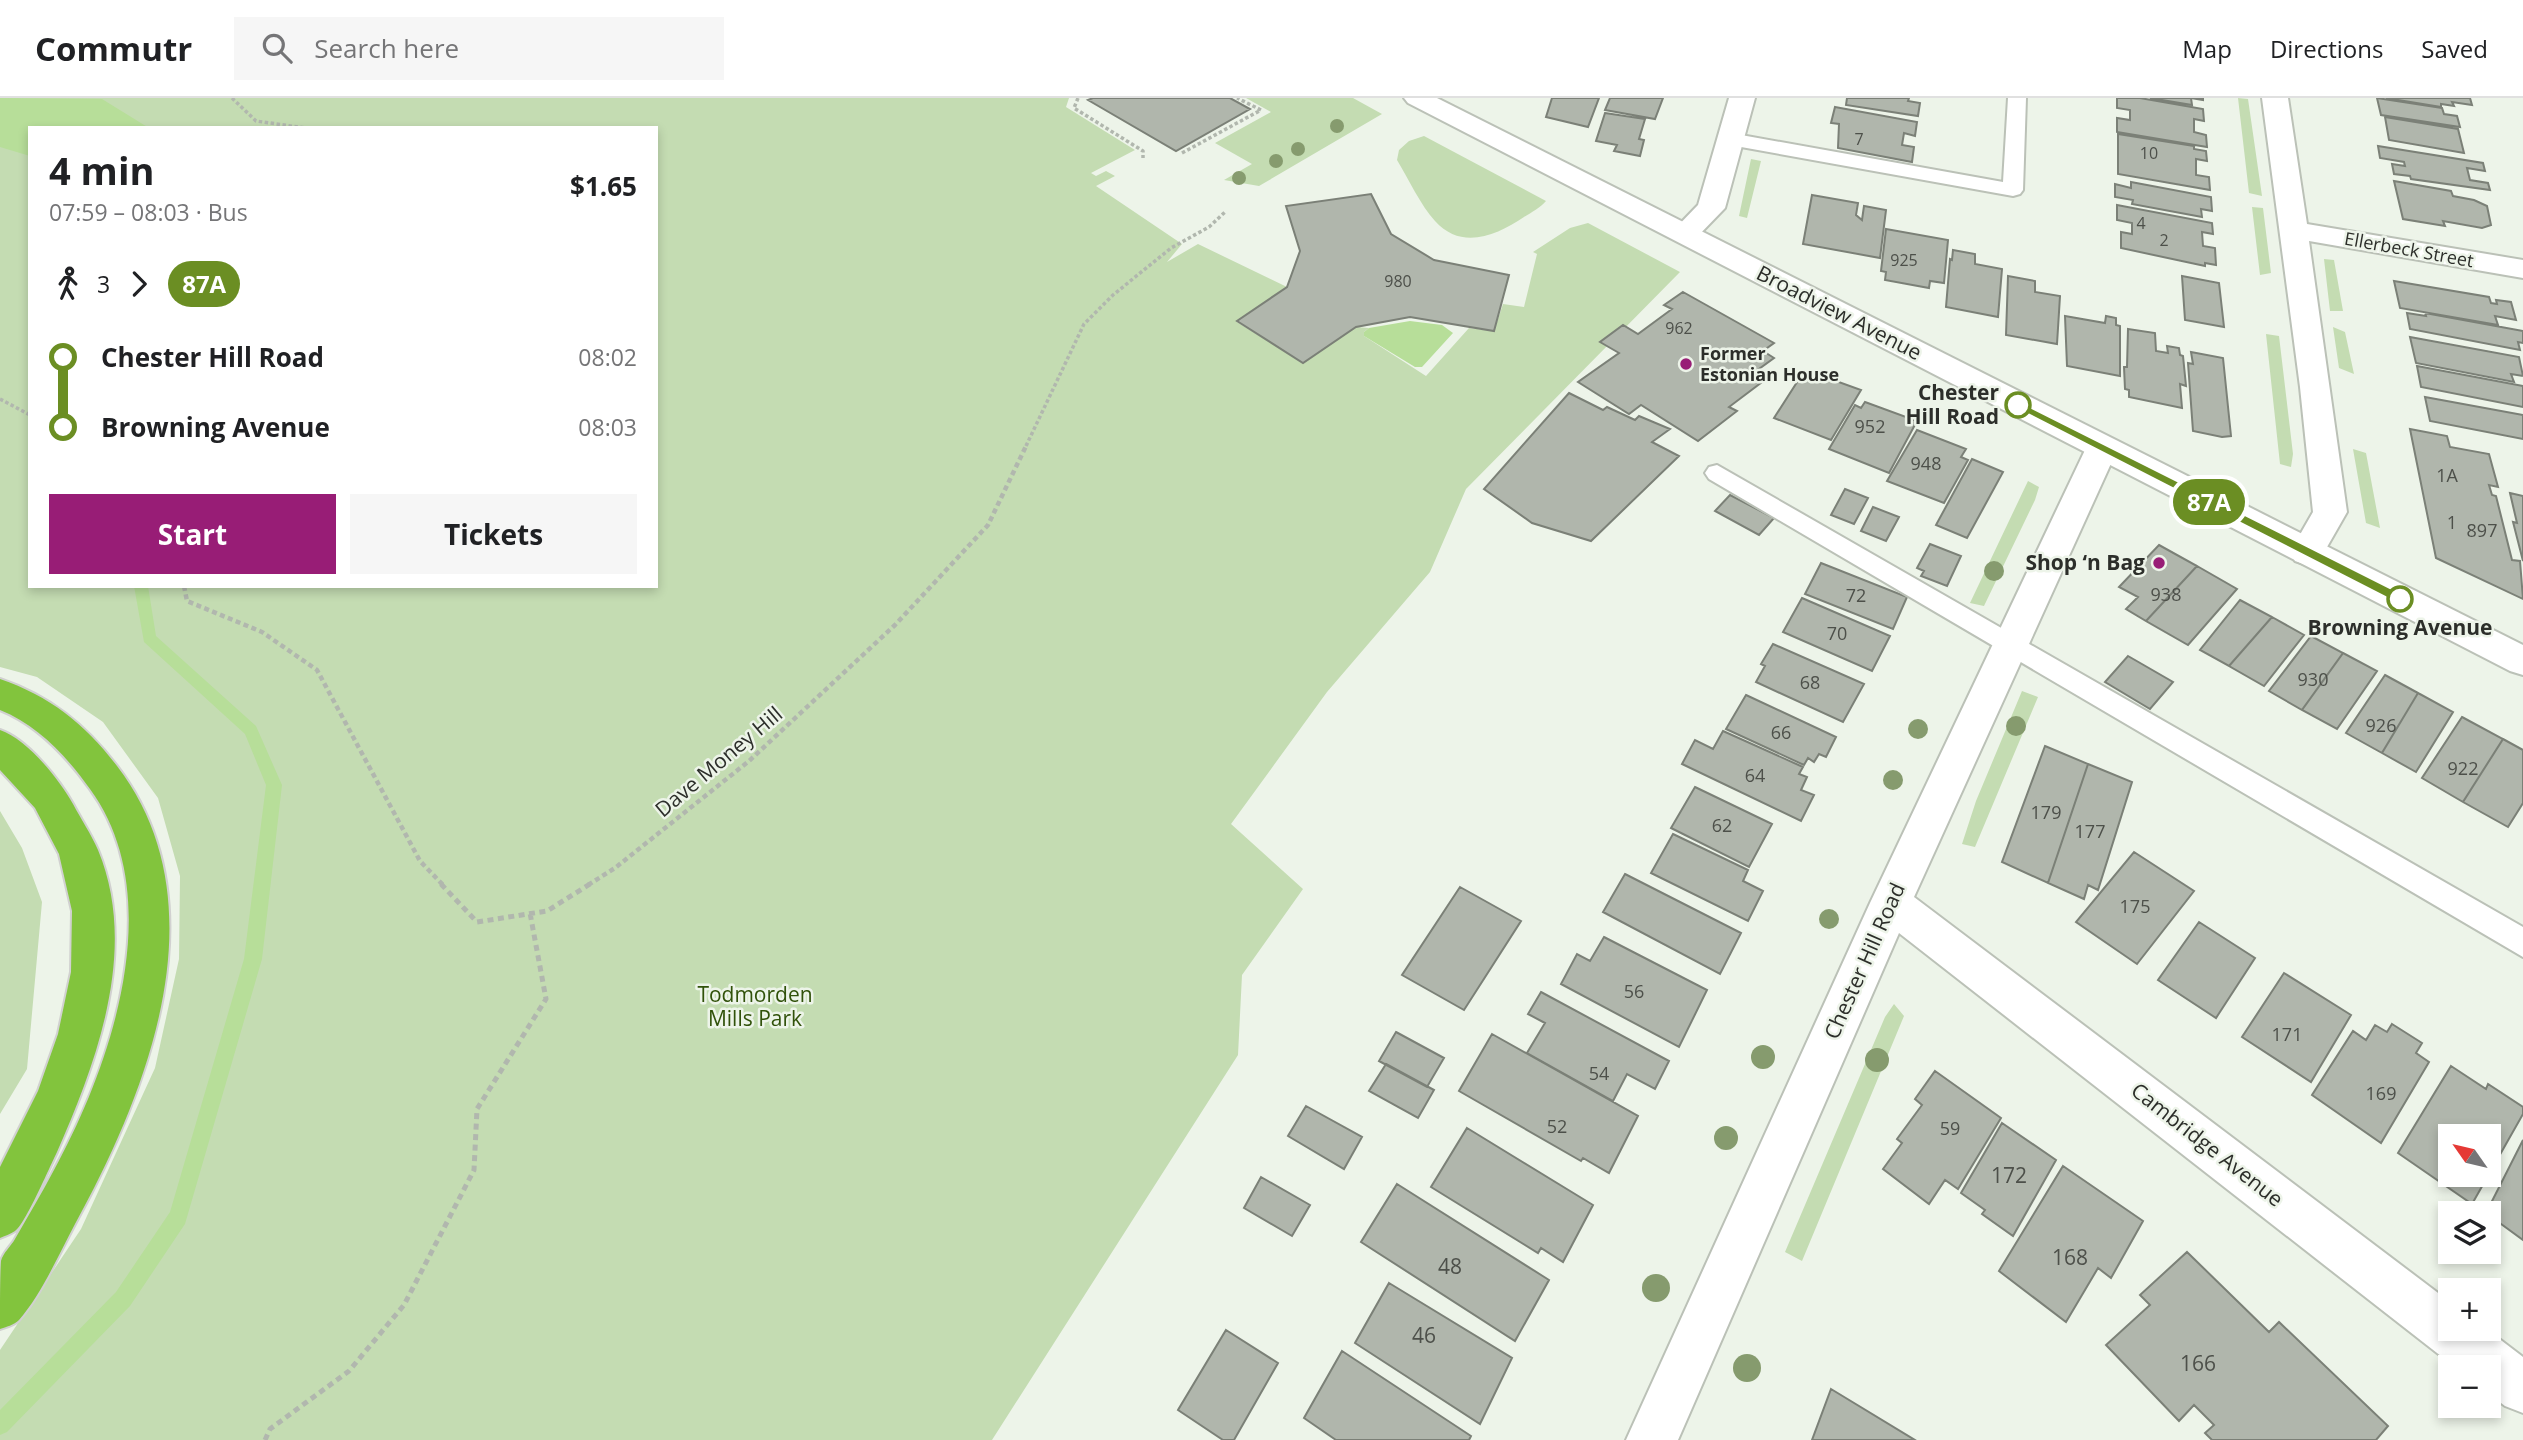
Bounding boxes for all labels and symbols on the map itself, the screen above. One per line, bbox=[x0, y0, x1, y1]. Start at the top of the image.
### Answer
house number: 7 bbox=[1854, 128, 1864, 150]
house number: 10 bbox=[2140, 142, 2158, 164]
house number: 4 bbox=[2136, 212, 2146, 234]
street label: Ellerbeck Street bbox=[2343, 226, 2476, 272]
house number: 2 bbox=[2159, 229, 2169, 251]
house number: 925 bbox=[1890, 249, 1918, 271]
street label: Broadview Avenue bbox=[1752, 258, 1927, 366]
house number: 980 bbox=[1384, 270, 1412, 292]
house number: 962 bbox=[1665, 317, 1693, 339]
place label: Former Estonian House bbox=[1700, 341, 1839, 386]
marker: Former Estonian House bbox=[1678, 356, 1694, 372]
place label: Chester Hill Road bbox=[1905, 378, 1999, 430]
marker: Chester Hill Road bbox=[2005, 392, 2031, 418]
house number: 952 bbox=[1855, 414, 1885, 438]
house number: 948 bbox=[1911, 451, 1941, 475]
house number: 1A bbox=[2436, 463, 2458, 487]
line badge: 87A bbox=[2169, 479, 2249, 525]
house number: 1 bbox=[2447, 510, 2457, 534]
house number: 897 bbox=[2467, 518, 2497, 542]
place label: Shop ‘n Bag bbox=[2025, 548, 2145, 576]
marker: Shop ‘n Bag bbox=[2151, 555, 2167, 571]
house number: 938 bbox=[2151, 582, 2181, 606]
house number: 72 bbox=[1846, 583, 1866, 607]
marker: Browning Avenue bbox=[2387, 586, 2413, 612]
place label: Browning Avenue bbox=[2308, 613, 2492, 641]
house number: 70 bbox=[1827, 621, 1847, 645]
house number: 930 bbox=[2298, 667, 2328, 691]
house number: 68 bbox=[1800, 670, 1820, 694]
street label: Dave Money Hill bbox=[649, 700, 788, 823]
house number: 926 bbox=[2366, 713, 2396, 737]
house number: 66 bbox=[1771, 720, 1791, 744]
house number: 922 bbox=[2448, 756, 2478, 780]
house number: 64 bbox=[1745, 763, 1765, 787]
house number: 179 bbox=[2031, 800, 2061, 824]
house number: 62 bbox=[1712, 813, 1732, 837]
house number: 177 bbox=[2075, 819, 2105, 843]
street label: Chester Hill Road bbox=[1817, 878, 1911, 1043]
house number: 175 bbox=[2120, 894, 2150, 918]
house number: 56 bbox=[1624, 979, 1644, 1003]
park label: Todmorden Mills Park bbox=[697, 980, 813, 1032]
house number: 171 bbox=[2272, 1022, 2302, 1046]
house number: 54 bbox=[1589, 1061, 1609, 1085]
street label: Cambridge Avenue bbox=[2126, 1076, 2289, 1212]
house number: 169 bbox=[2366, 1081, 2396, 1105]
house number: 52 bbox=[1547, 1114, 1567, 1138]
house number: 59 bbox=[1940, 1116, 1960, 1140]
north arrow bbox=[2438, 1124, 2501, 1186]
house number: 172 bbox=[1991, 1161, 2027, 1189]
house number: 168 bbox=[2052, 1243, 2088, 1271]
house number: 48 bbox=[1438, 1252, 1462, 1280]
house number: 46 bbox=[1412, 1321, 1436, 1349]
house number: 166 bbox=[2180, 1349, 2216, 1377]

